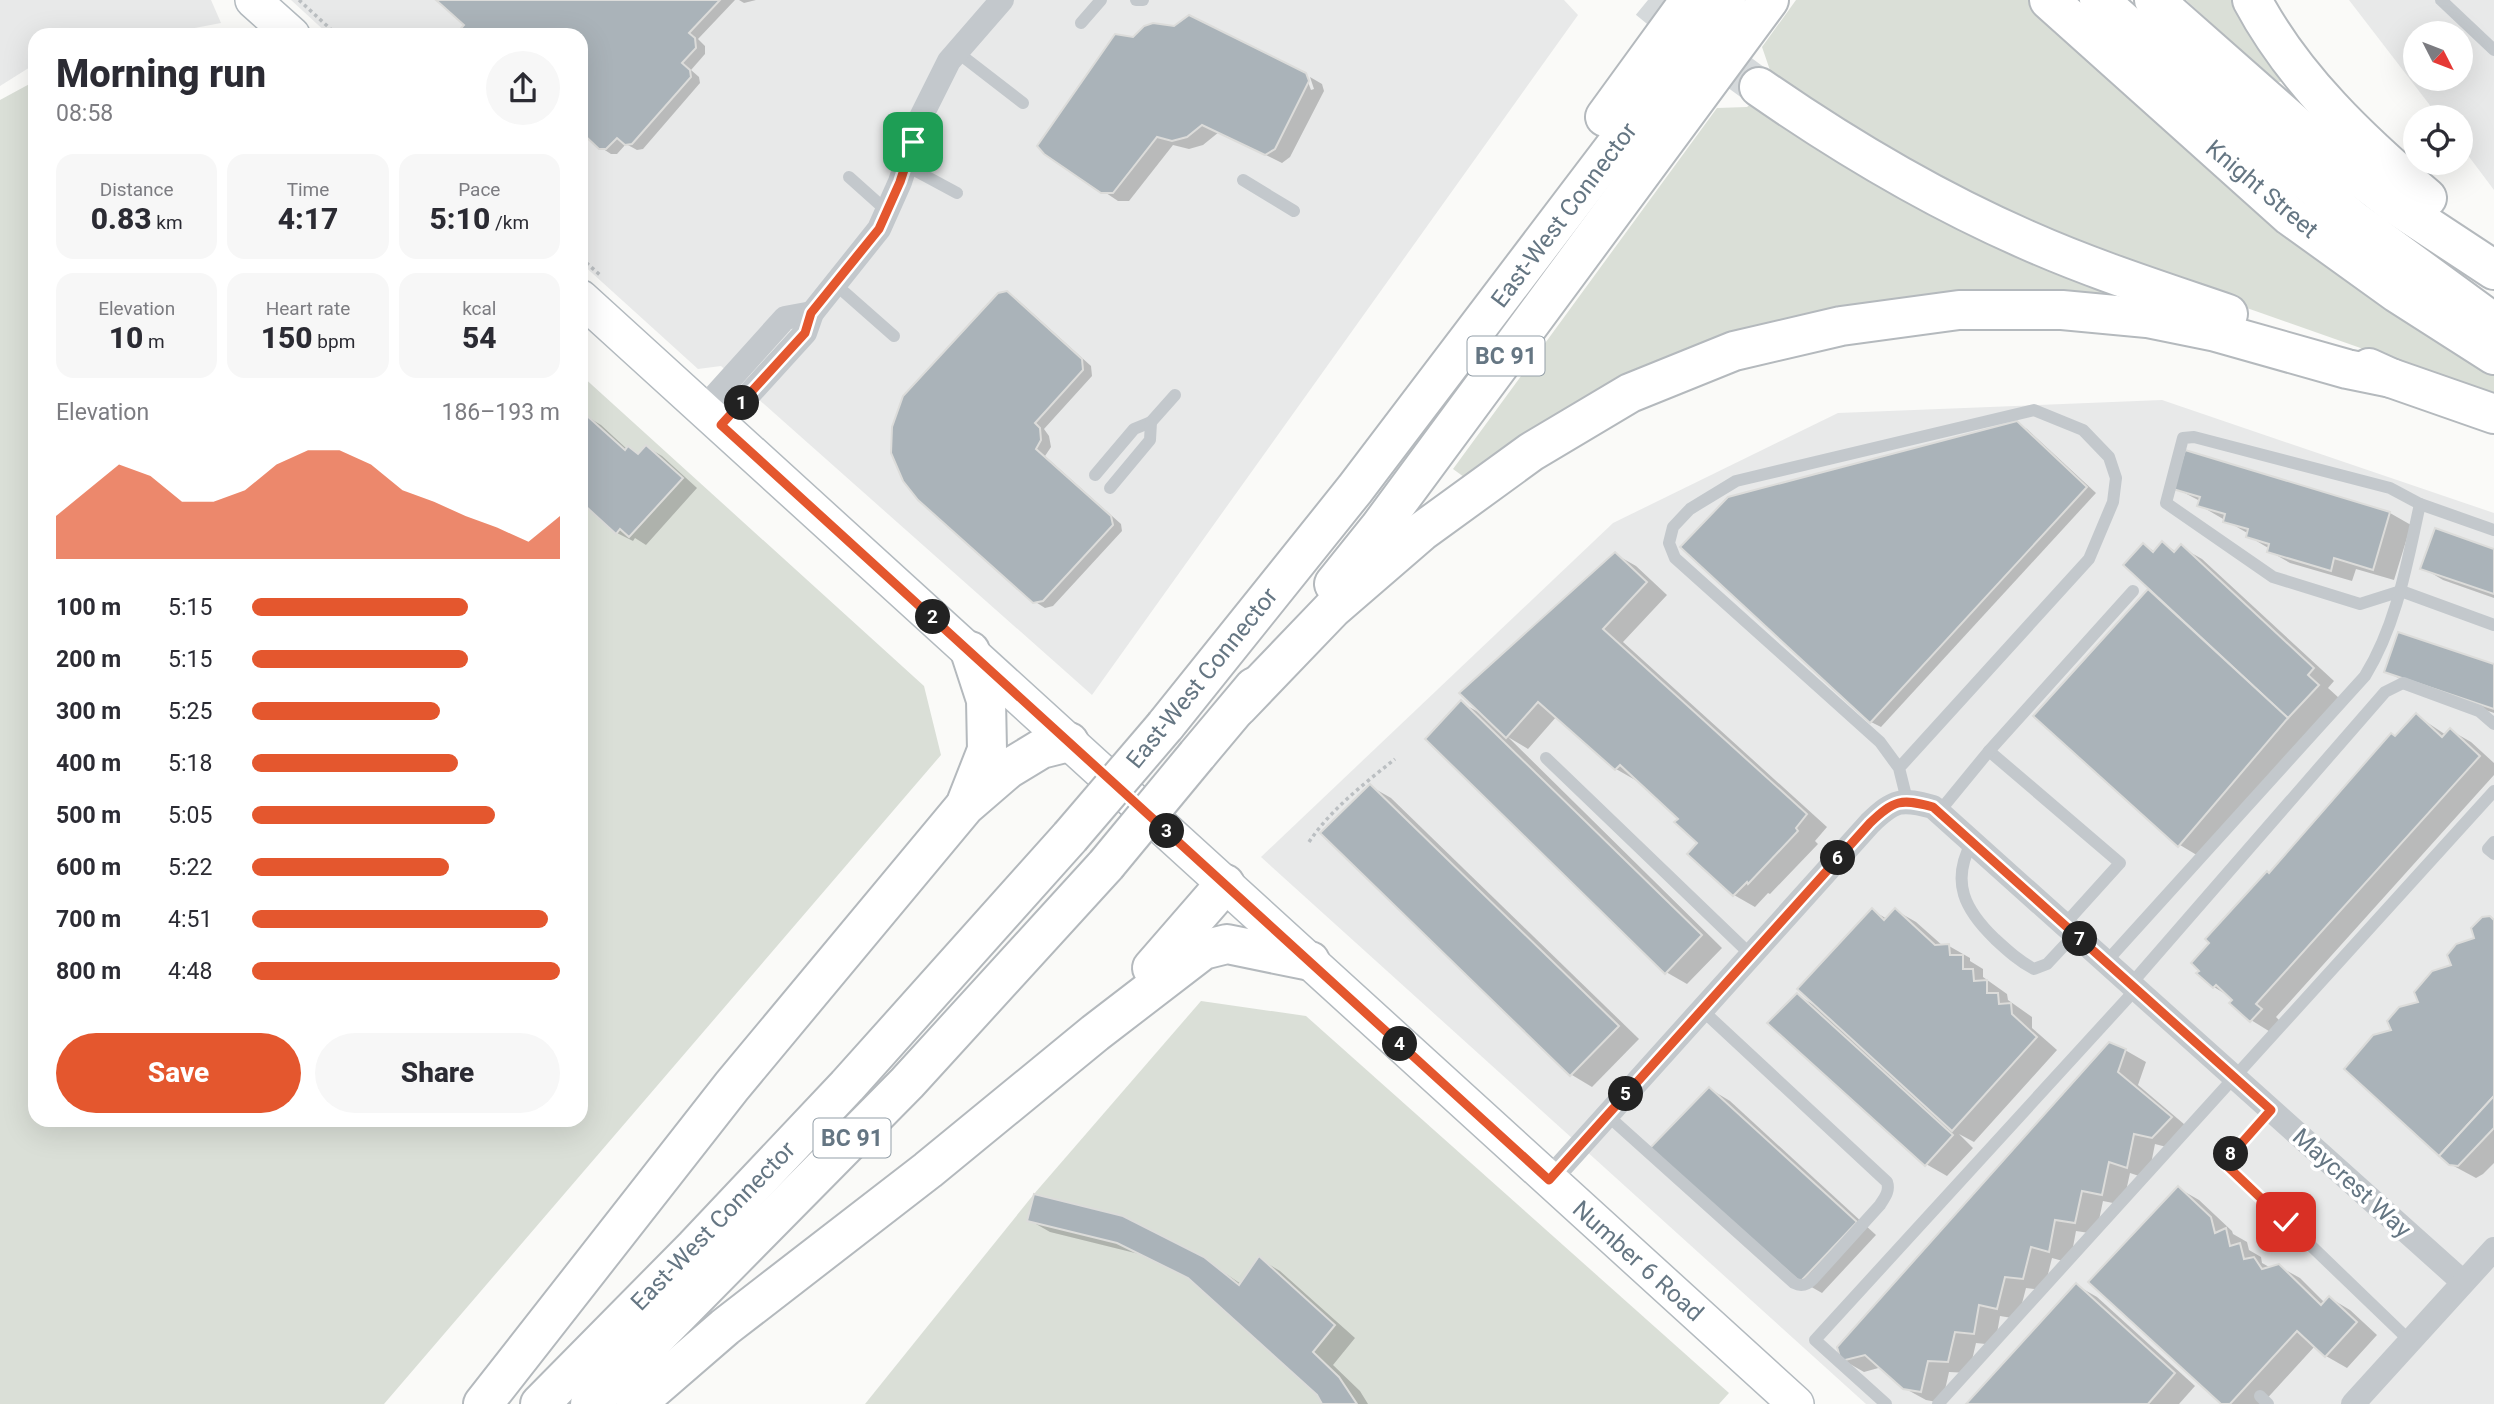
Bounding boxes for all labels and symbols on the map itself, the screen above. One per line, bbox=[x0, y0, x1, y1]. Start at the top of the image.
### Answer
north arrow bbox=[2403, 21, 2473, 91]
pin bbox=[883, 112, 943, 172]
street label: East-West Connector bbox=[1485, 117, 1643, 313]
street label: Knight Street bbox=[2200, 134, 2324, 244]
road number: BC 91 bbox=[1468, 336, 1544, 376]
pin: 1 bbox=[724, 386, 760, 420]
street label: East-West Connector bbox=[1121, 582, 1283, 774]
pin: 2 bbox=[916, 600, 950, 634]
pin: 3 bbox=[1150, 814, 1184, 848]
pin: 6 bbox=[1820, 840, 1856, 876]
pin: 7 bbox=[2062, 922, 2098, 956]
pin: 4 bbox=[1382, 1026, 1418, 1062]
pin: 5 bbox=[1608, 1076, 1644, 1112]
road number: BC 91 bbox=[814, 1119, 890, 1158]
street label: Maycrest Way bbox=[2287, 1123, 2417, 1244]
street label: East-West Connector bbox=[625, 1136, 801, 1316]
pin: 8 bbox=[2214, 1136, 2248, 1172]
pin bbox=[2256, 1192, 2316, 1252]
street label: Number 6 Road bbox=[1567, 1195, 1709, 1327]

